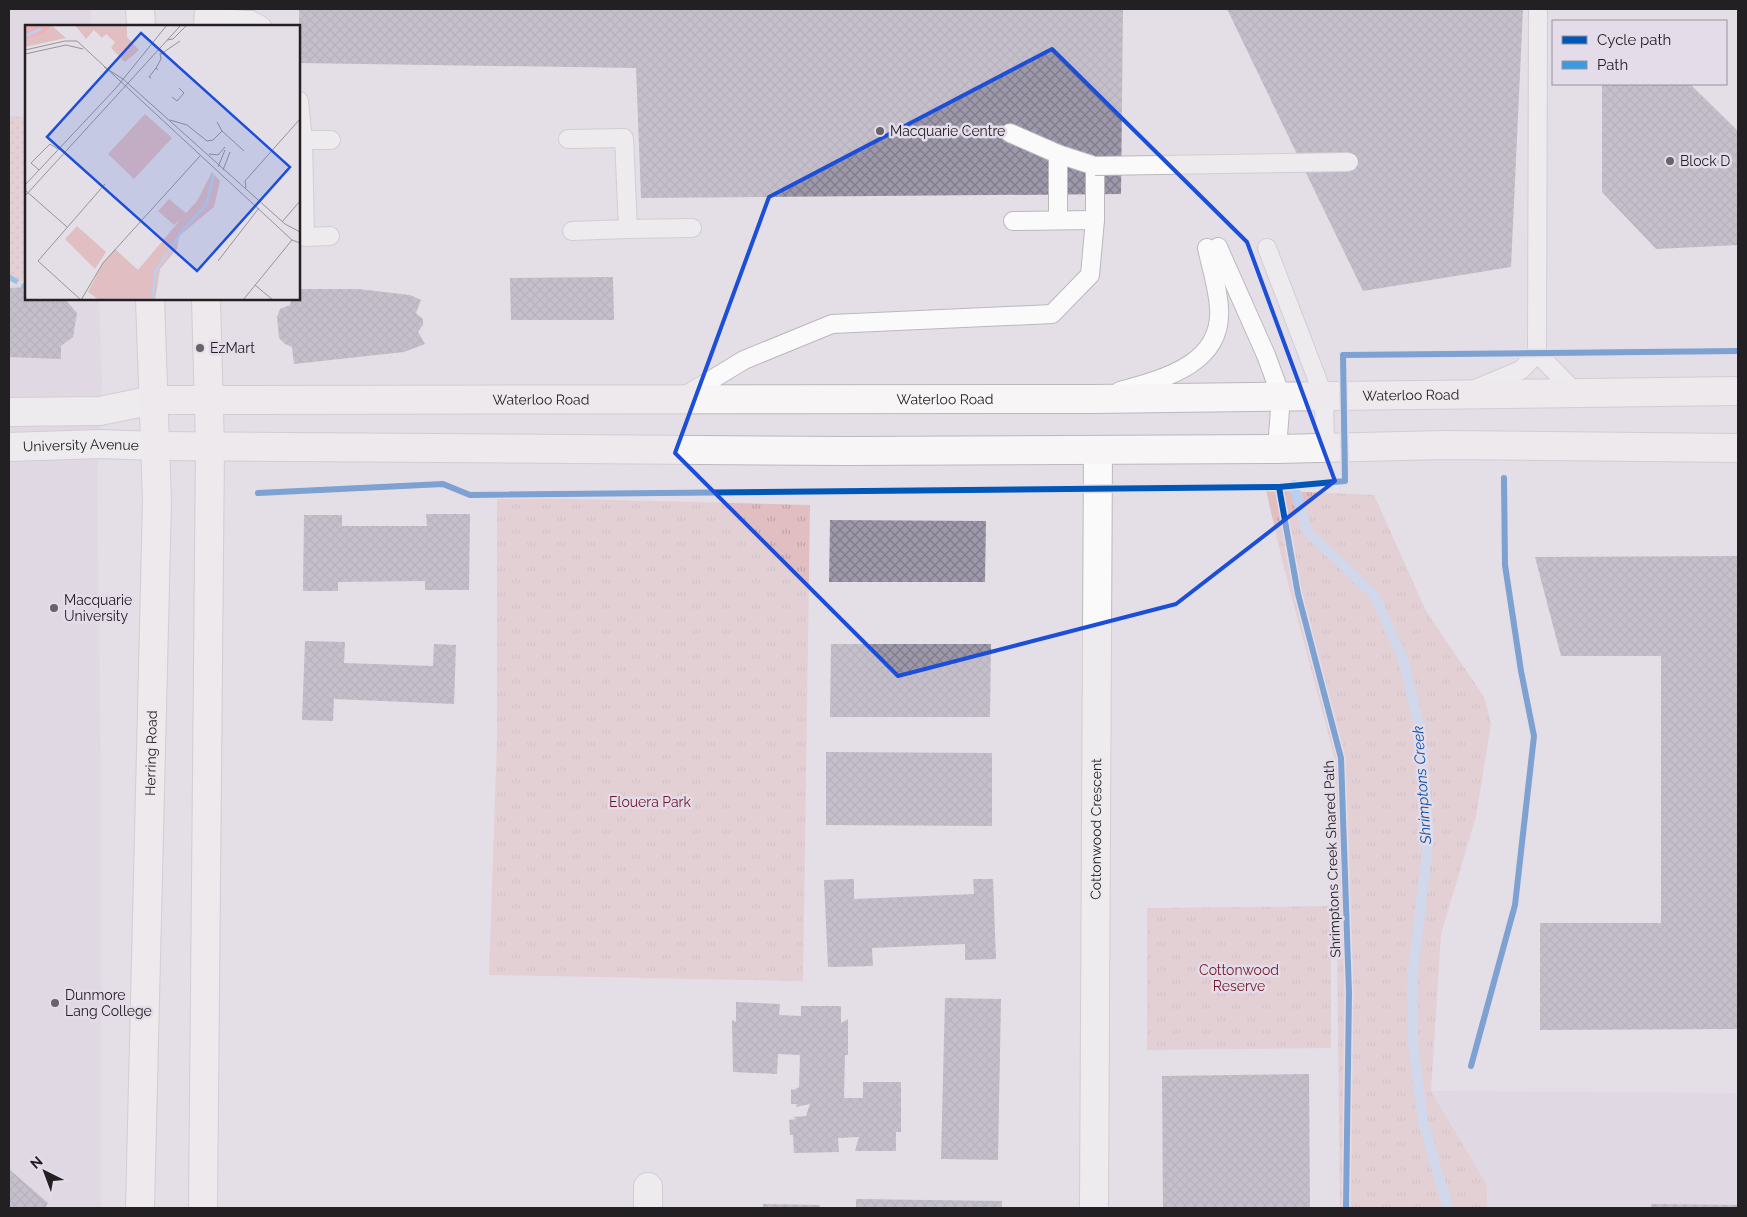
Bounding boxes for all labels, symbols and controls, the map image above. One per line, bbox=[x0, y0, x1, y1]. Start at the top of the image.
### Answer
legend bbox=[1552, 20, 1727, 85]
inset map bbox=[25, 25, 300, 300]
text: Cycle path bbox=[1597, 31, 1671, 49]
text: Path bbox=[1597, 56, 1628, 74]
place label: Macquarie Centre bbox=[890, 123, 1005, 139]
marker: Macquarie Centre bbox=[874, 125, 886, 137]
place label: Block D bbox=[1680, 153, 1730, 169]
marker: Block D bbox=[1664, 155, 1676, 167]
place label: EzMart bbox=[210, 340, 255, 356]
marker: EzMart bbox=[194, 342, 206, 354]
street label: Waterloo Road bbox=[1362, 386, 1460, 404]
street label: Waterloo Road bbox=[897, 391, 993, 407]
street label: Waterloo Road bbox=[493, 392, 589, 408]
street label: University Avenue bbox=[23, 436, 139, 455]
place label: Macquarie University bbox=[64, 592, 132, 624]
marker: Macquarie University bbox=[48, 602, 60, 614]
street label: Herring Road bbox=[142, 710, 160, 796]
water label: Shrimptons Creek bbox=[1409, 725, 1435, 846]
street label: Cottonwood Crescent bbox=[1088, 758, 1104, 900]
street label: Shrimptons Creek Shared Path bbox=[1321, 760, 1343, 958]
park label: Elouera Park bbox=[609, 794, 692, 810]
park label: Cottonwood Reserve bbox=[1199, 962, 1279, 994]
place label: Dunmore Lang College bbox=[65, 987, 152, 1019]
marker: Dunmore Lang College bbox=[49, 997, 61, 1009]
north arrow bbox=[20, 1147, 70, 1197]
text: N bbox=[27, 1153, 46, 1172]

